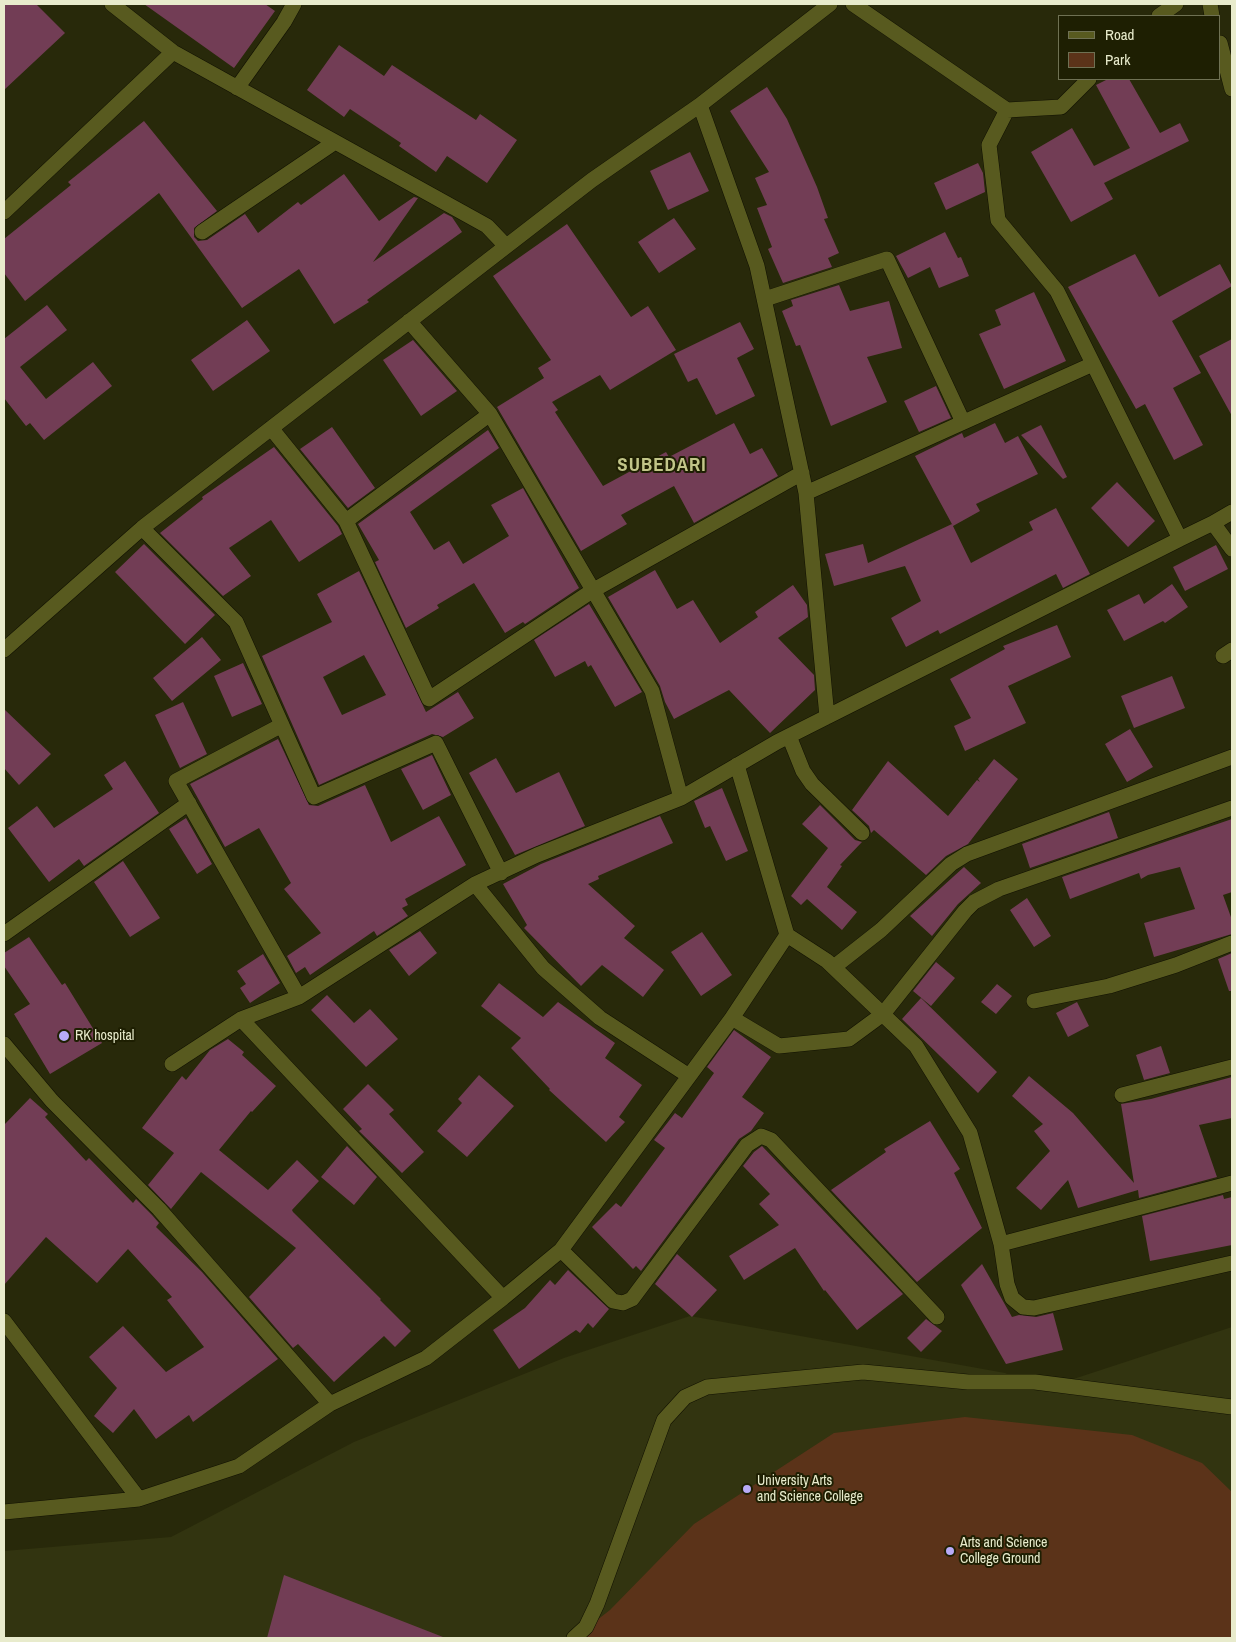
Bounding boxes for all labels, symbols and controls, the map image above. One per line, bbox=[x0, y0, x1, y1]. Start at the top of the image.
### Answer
legend bbox=[1058, 15, 1221, 80]
text: Road bbox=[1105, 24, 1134, 45]
text: Park bbox=[1105, 49, 1130, 70]
district label: SUBEDARI bbox=[616, 455, 708, 477]
place label: RK hospital bbox=[75, 1028, 134, 1044]
marker: RK hospital bbox=[57, 1029, 71, 1043]
place label: University Arts and Science College bbox=[757, 1473, 863, 1505]
marker: University Arts and Science College bbox=[741, 1483, 753, 1495]
place label: Arts and Science College Ground bbox=[960, 1535, 1047, 1568]
marker: Arts and Science College Ground bbox=[944, 1545, 956, 1557]

